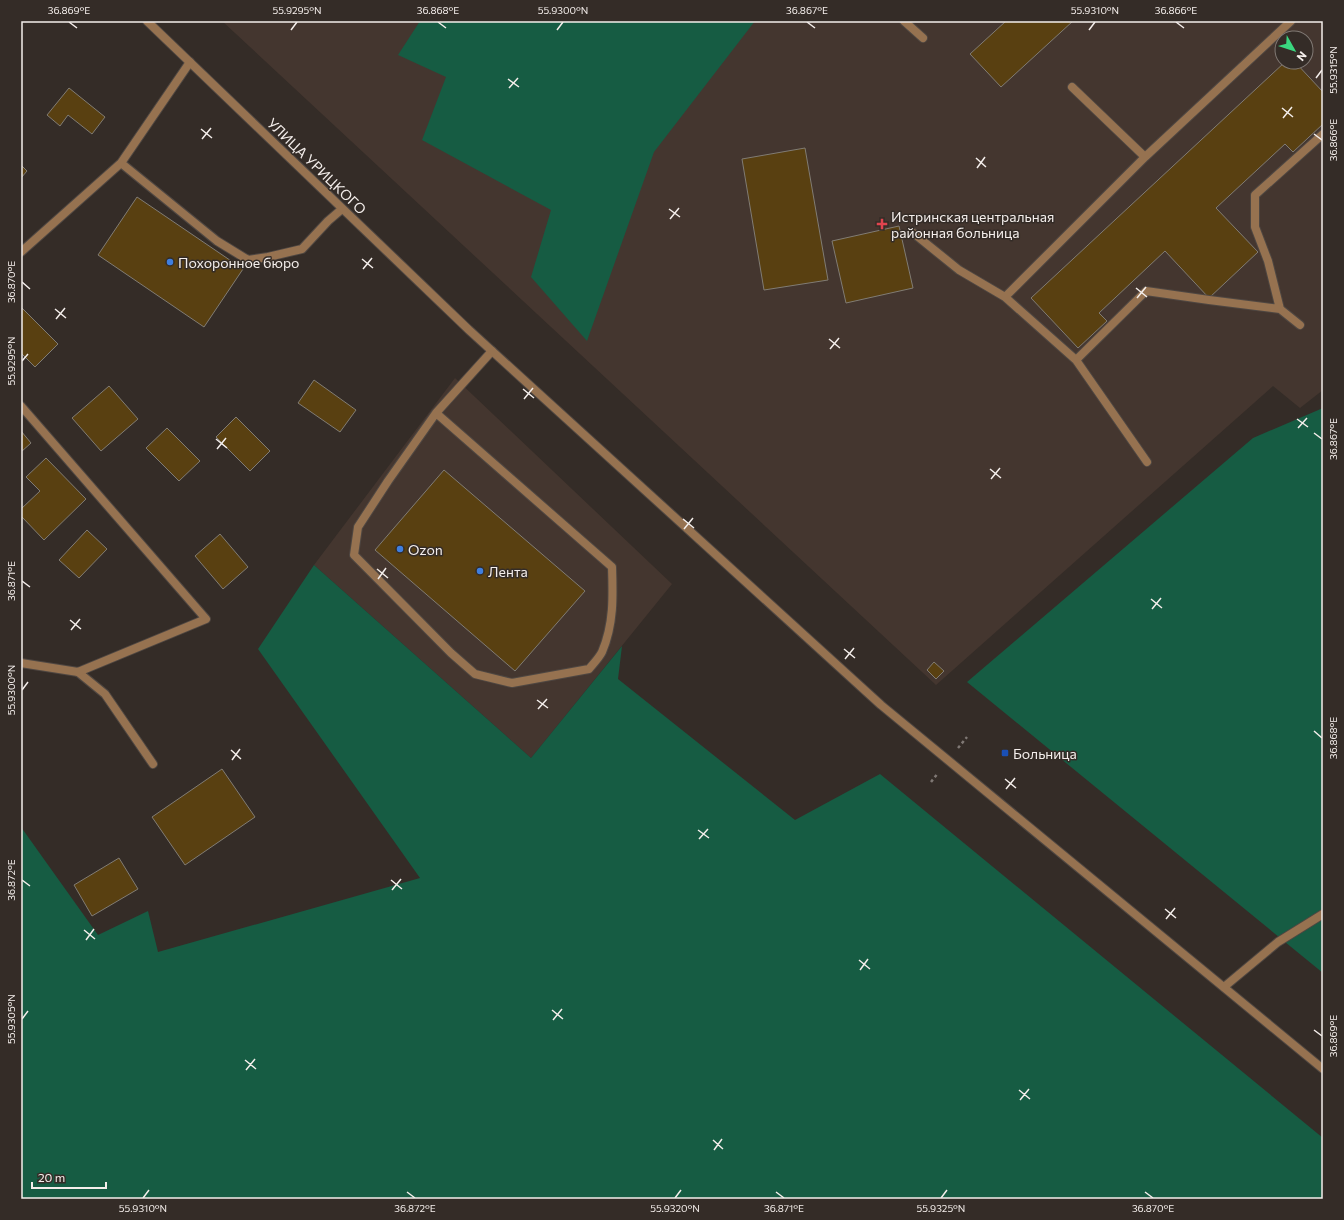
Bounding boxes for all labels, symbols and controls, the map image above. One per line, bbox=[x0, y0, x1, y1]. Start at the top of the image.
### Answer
text: 36.869°E bbox=[48, 4, 90, 16]
text: 55.9295°N bbox=[272, 4, 322, 16]
text: 36.868°E bbox=[417, 4, 459, 16]
text: 55.9300°N bbox=[538, 4, 588, 16]
text: 36.867°E bbox=[786, 4, 828, 16]
text: 55.9310°N bbox=[1071, 4, 1119, 16]
text: 36.866°E bbox=[1155, 4, 1197, 16]
north arrow bbox=[1274, 30, 1314, 70]
text: 55.9315°N bbox=[1327, 46, 1339, 94]
text: N bbox=[1295, 49, 1310, 64]
street label: УЛИЦА УРИЦКОГО bbox=[264, 114, 370, 218]
text: 36.866°E bbox=[1327, 119, 1339, 161]
place label: Истринская центральная районная больница bbox=[891, 208, 1054, 241]
marker: Истринская центральная районная больница bbox=[876, 218, 888, 230]
place label: Похоронное бюро bbox=[178, 254, 299, 271]
marker: Похоронное бюро bbox=[165, 257, 175, 267]
text: 36.870°E bbox=[5, 261, 17, 303]
text: 55.9295°N bbox=[5, 336, 17, 386]
text: 36.867°E bbox=[1327, 418, 1339, 460]
place label: Ozon bbox=[408, 541, 443, 558]
marker: Ozon bbox=[395, 544, 405, 554]
text: 36.871°E bbox=[5, 561, 17, 601]
place label: Лента bbox=[488, 563, 528, 580]
marker: Лента bbox=[475, 566, 485, 576]
text: 55.9300°N bbox=[5, 665, 17, 715]
text: 36.868°E bbox=[1327, 717, 1339, 759]
place label: Больница bbox=[1013, 745, 1077, 762]
marker: Больница bbox=[1000, 748, 1010, 758]
text: 36.872°E bbox=[5, 859, 17, 901]
text: 55.9305°N bbox=[5, 994, 17, 1044]
text: 36.869°E bbox=[1327, 1015, 1339, 1057]
scale bar bbox=[32, 1164, 106, 1190]
text: 20 m bbox=[38, 1170, 65, 1184]
text: 55.9310°N bbox=[119, 1202, 167, 1214]
text: 36.872°E bbox=[394, 1202, 436, 1214]
text: 55.9320°N bbox=[650, 1202, 700, 1214]
text: 36.871°E bbox=[764, 1202, 804, 1214]
text: 55.9325°N bbox=[917, 1202, 965, 1214]
text: 36.870°E bbox=[1132, 1202, 1174, 1214]

